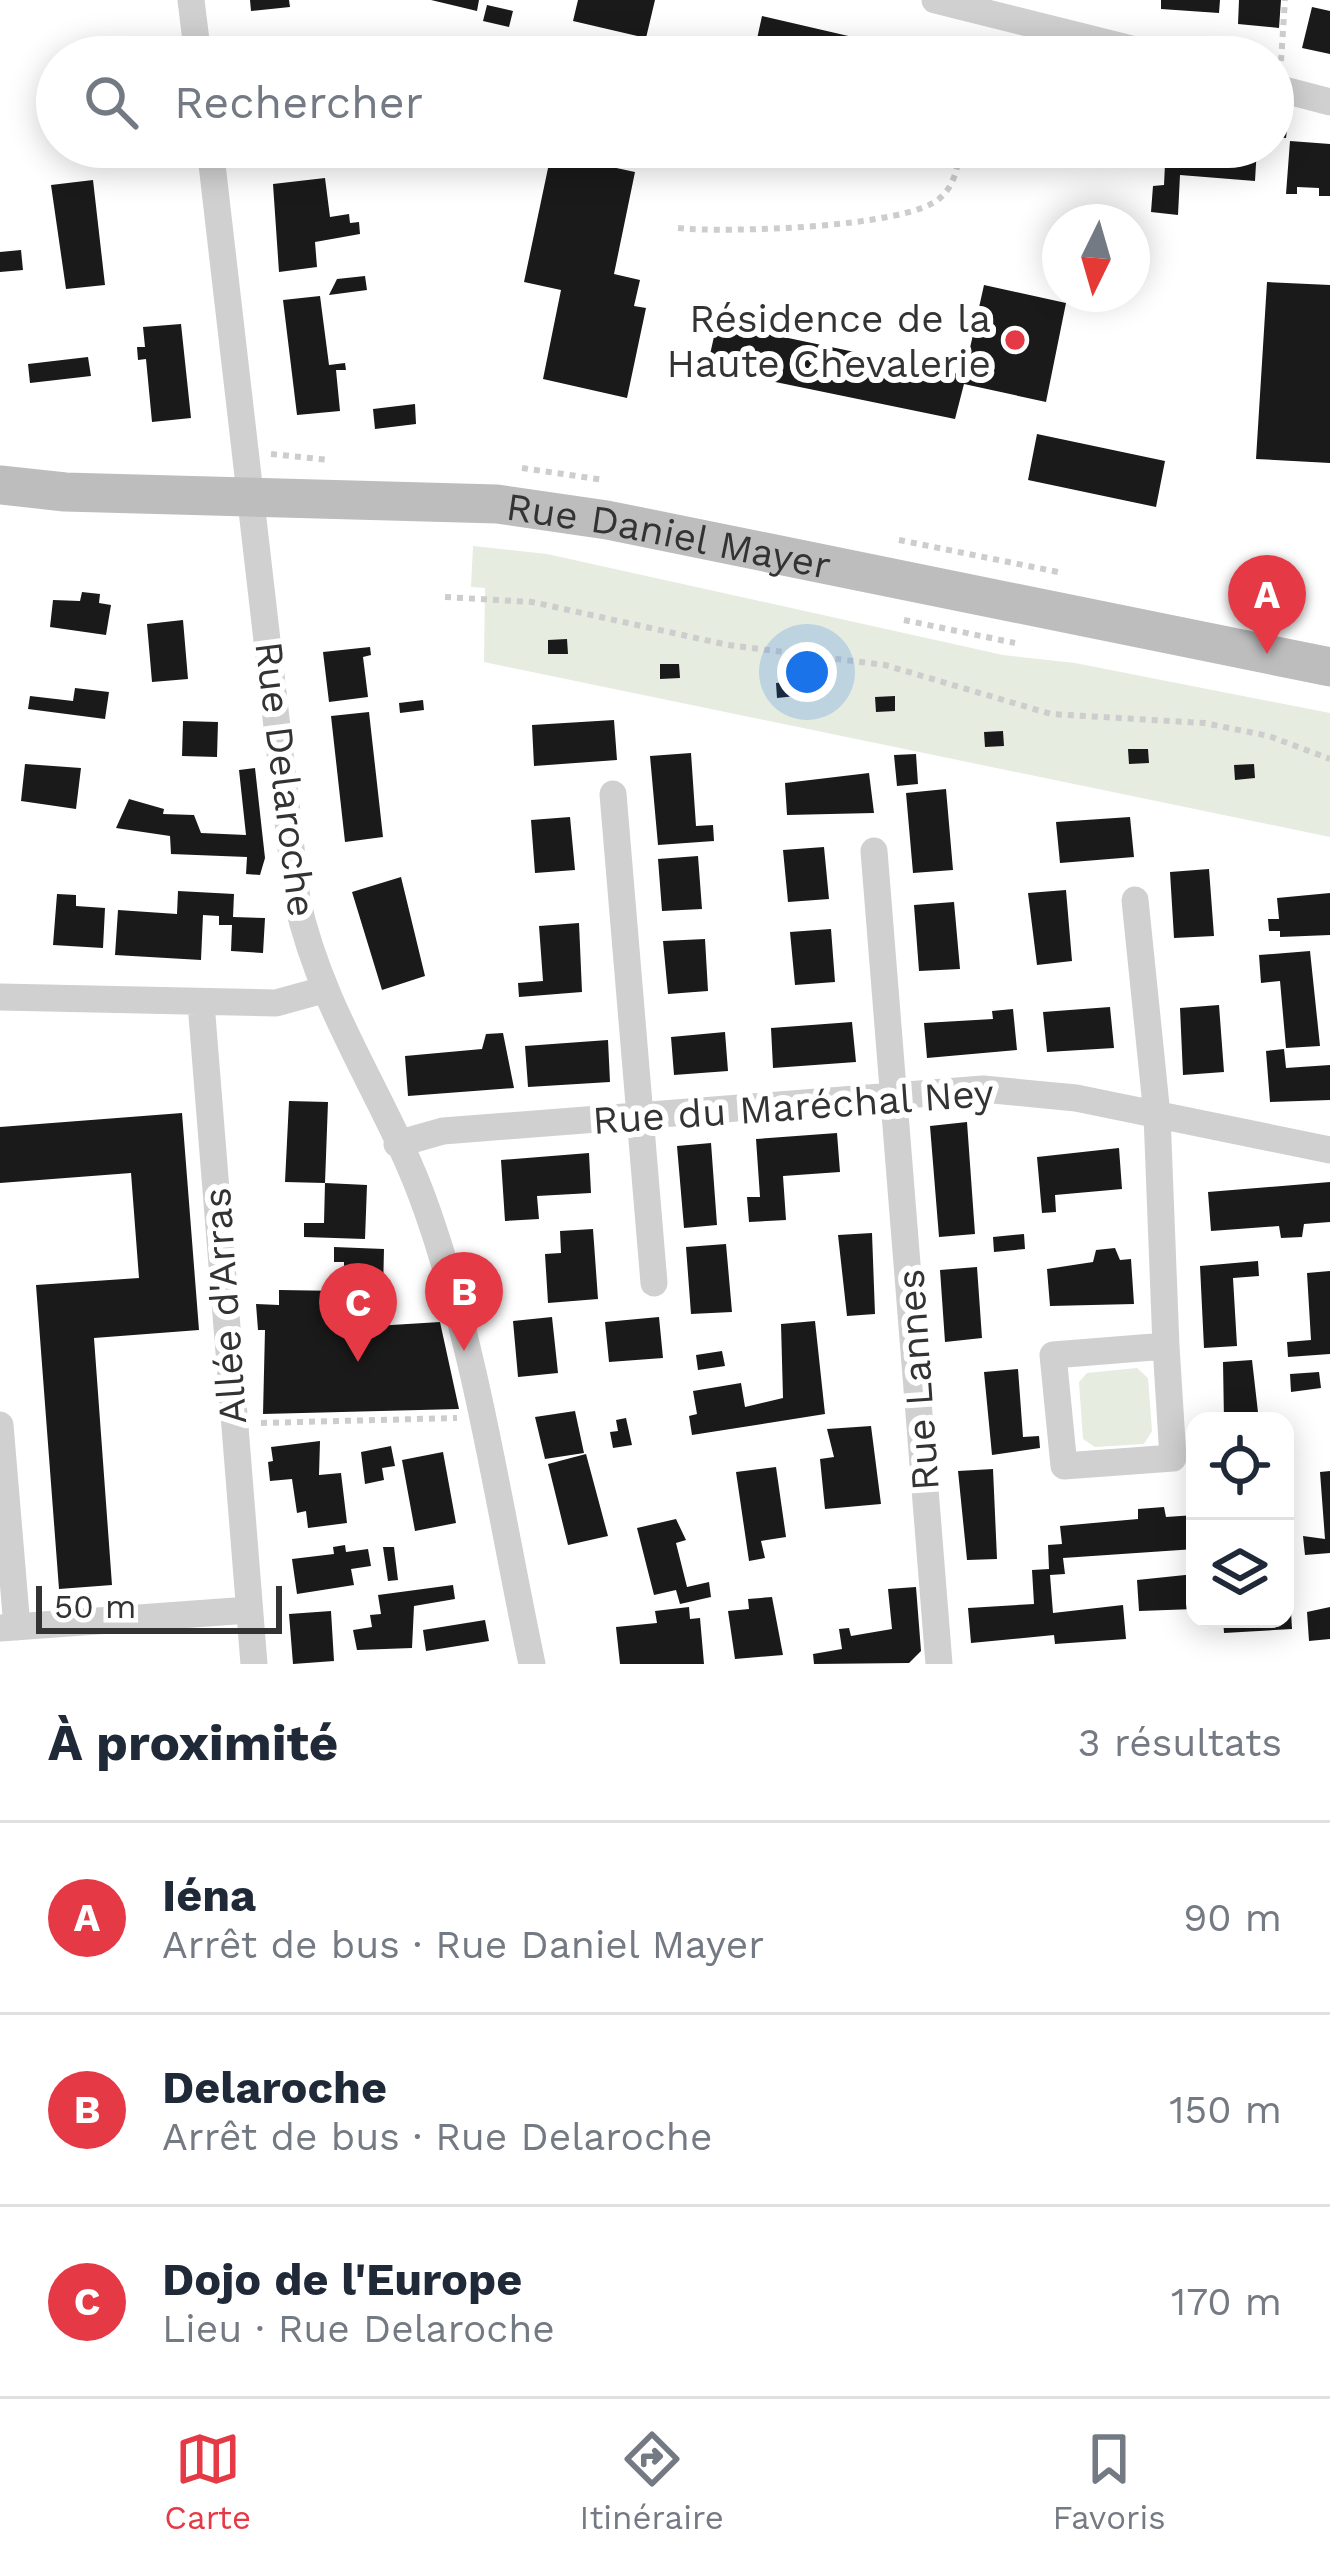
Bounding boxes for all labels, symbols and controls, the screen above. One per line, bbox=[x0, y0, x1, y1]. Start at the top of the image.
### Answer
search box bbox=[36, 36, 1294, 168]
icon: search bbox=[78, 69, 144, 135]
text: Rechercher bbox=[174, 76, 423, 129]
north arrow bbox=[1042, 204, 1150, 312]
place label: Résidence de la Haute Chevalerie bbox=[666, 296, 991, 386]
marker: Résidence de la Haute Chevalerie bbox=[1002, 327, 1028, 353]
street label: Rue Daniel Mayer bbox=[503, 484, 835, 588]
pin: A bbox=[1228, 555, 1306, 654]
street label: Rue Delaroche bbox=[246, 639, 325, 919]
your location bbox=[777, 642, 837, 702]
street label: Rue du Maréchal Ney bbox=[591, 1070, 995, 1143]
street label: Allée d'Arras bbox=[194, 1186, 255, 1426]
pin: B bbox=[425, 1252, 503, 1351]
pin: C bbox=[319, 1263, 397, 1362]
street label: Rue Lannes bbox=[887, 1268, 948, 1492]
map controls bbox=[1186, 1412, 1294, 1628]
button: locate bbox=[1186, 1412, 1294, 1520]
button: layers bbox=[1186, 1520, 1294, 1628]
scale bar bbox=[36, 1580, 282, 1633]
text: 50 m bbox=[54, 1587, 136, 1626]
text: À proximité bbox=[48, 1713, 338, 1772]
text: 3 résultats bbox=[1078, 1720, 1282, 1765]
text: Iéna bbox=[162, 1869, 256, 1922]
text: A bbox=[74, 1895, 100, 1940]
text: 90 m bbox=[1183, 1895, 1282, 1940]
text: Arrêt de bus · Rue Daniel Mayer bbox=[162, 1922, 764, 1967]
text: Delaroche bbox=[162, 2061, 387, 2114]
text: B bbox=[74, 2087, 100, 2132]
text: 150 m bbox=[1169, 2087, 1282, 2132]
text: Arrêt de bus · Rue Delaroche bbox=[162, 2114, 712, 2159]
text: Dojo de l'Europe bbox=[162, 2253, 522, 2306]
text: C bbox=[74, 2279, 100, 2324]
text: 170 m bbox=[1171, 2279, 1282, 2324]
text: Lieu · Rue Delaroche bbox=[162, 2306, 555, 2351]
tab: Carte bbox=[164, 2426, 251, 2537]
tab: Itinéraire bbox=[580, 2426, 724, 2537]
tab: Favoris bbox=[1053, 2426, 1166, 2537]

